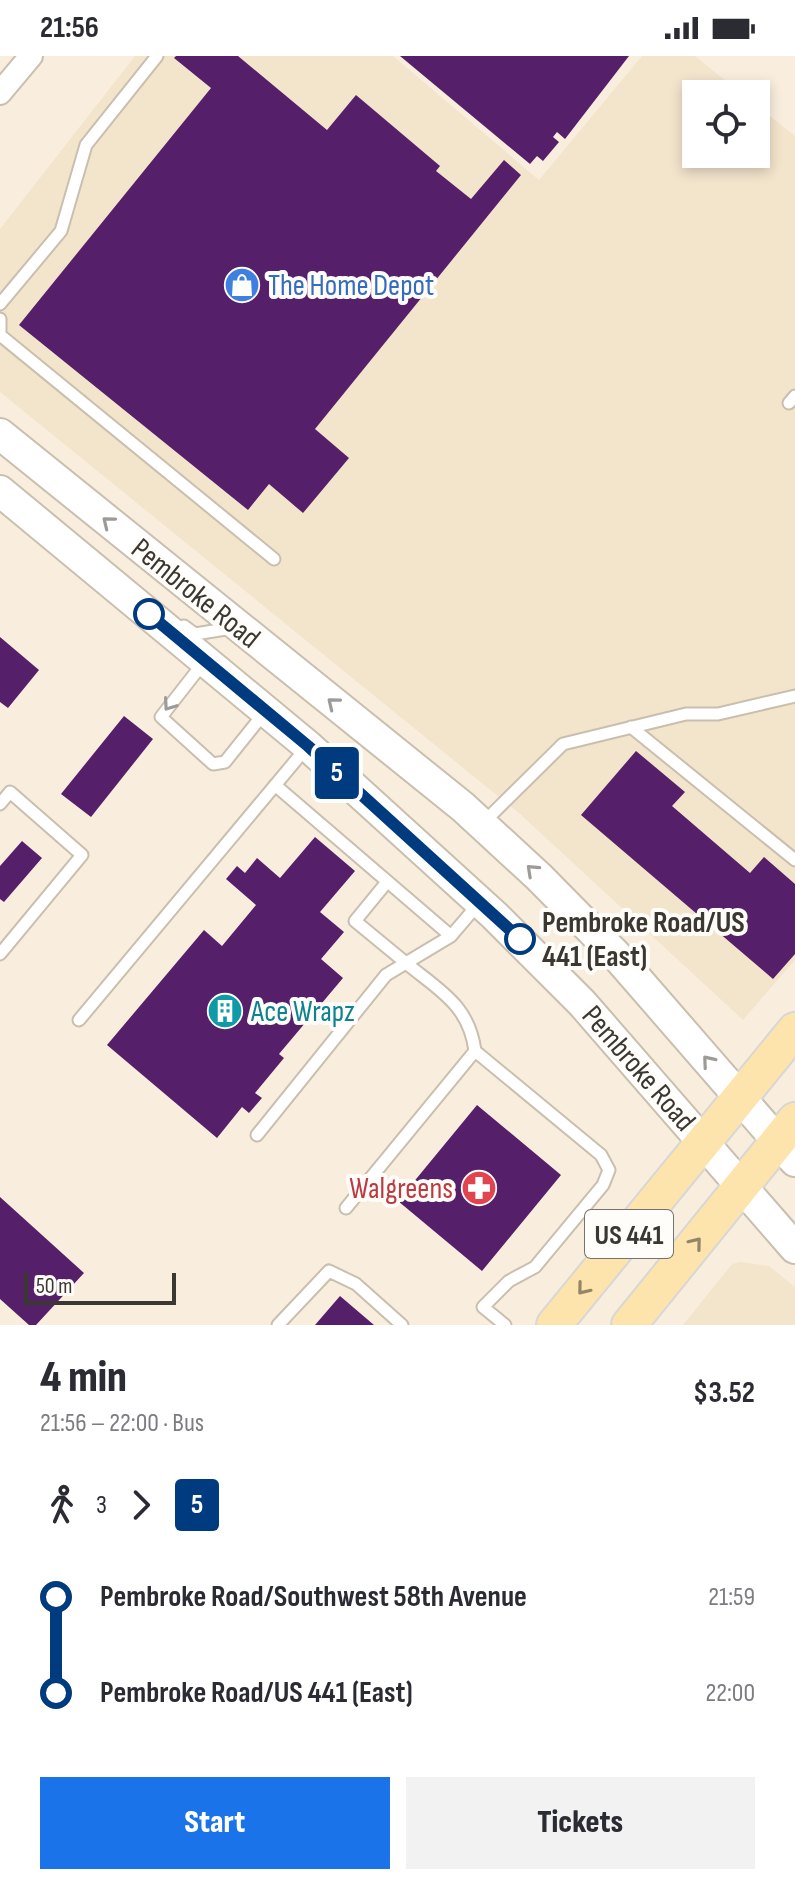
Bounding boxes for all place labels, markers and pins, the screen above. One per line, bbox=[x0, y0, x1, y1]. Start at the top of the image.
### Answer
shop icon: The Home Depot bbox=[223, 266, 261, 304]
place label: The Home Depot bbox=[268, 268, 434, 304]
unlabelled marker bbox=[134, 599, 164, 629]
place label: Pembroke Road/US 441 (East) bbox=[542, 905, 745, 975]
marker: Pembroke Road/US 441 (East) bbox=[505, 924, 535, 954]
building icon: Ace Wrapz bbox=[206, 992, 244, 1030]
place label: Ace Wrapz bbox=[250, 994, 355, 1030]
pharmacy icon: Walgreens bbox=[460, 1169, 498, 1207]
place label: Walgreens bbox=[349, 1171, 453, 1207]

